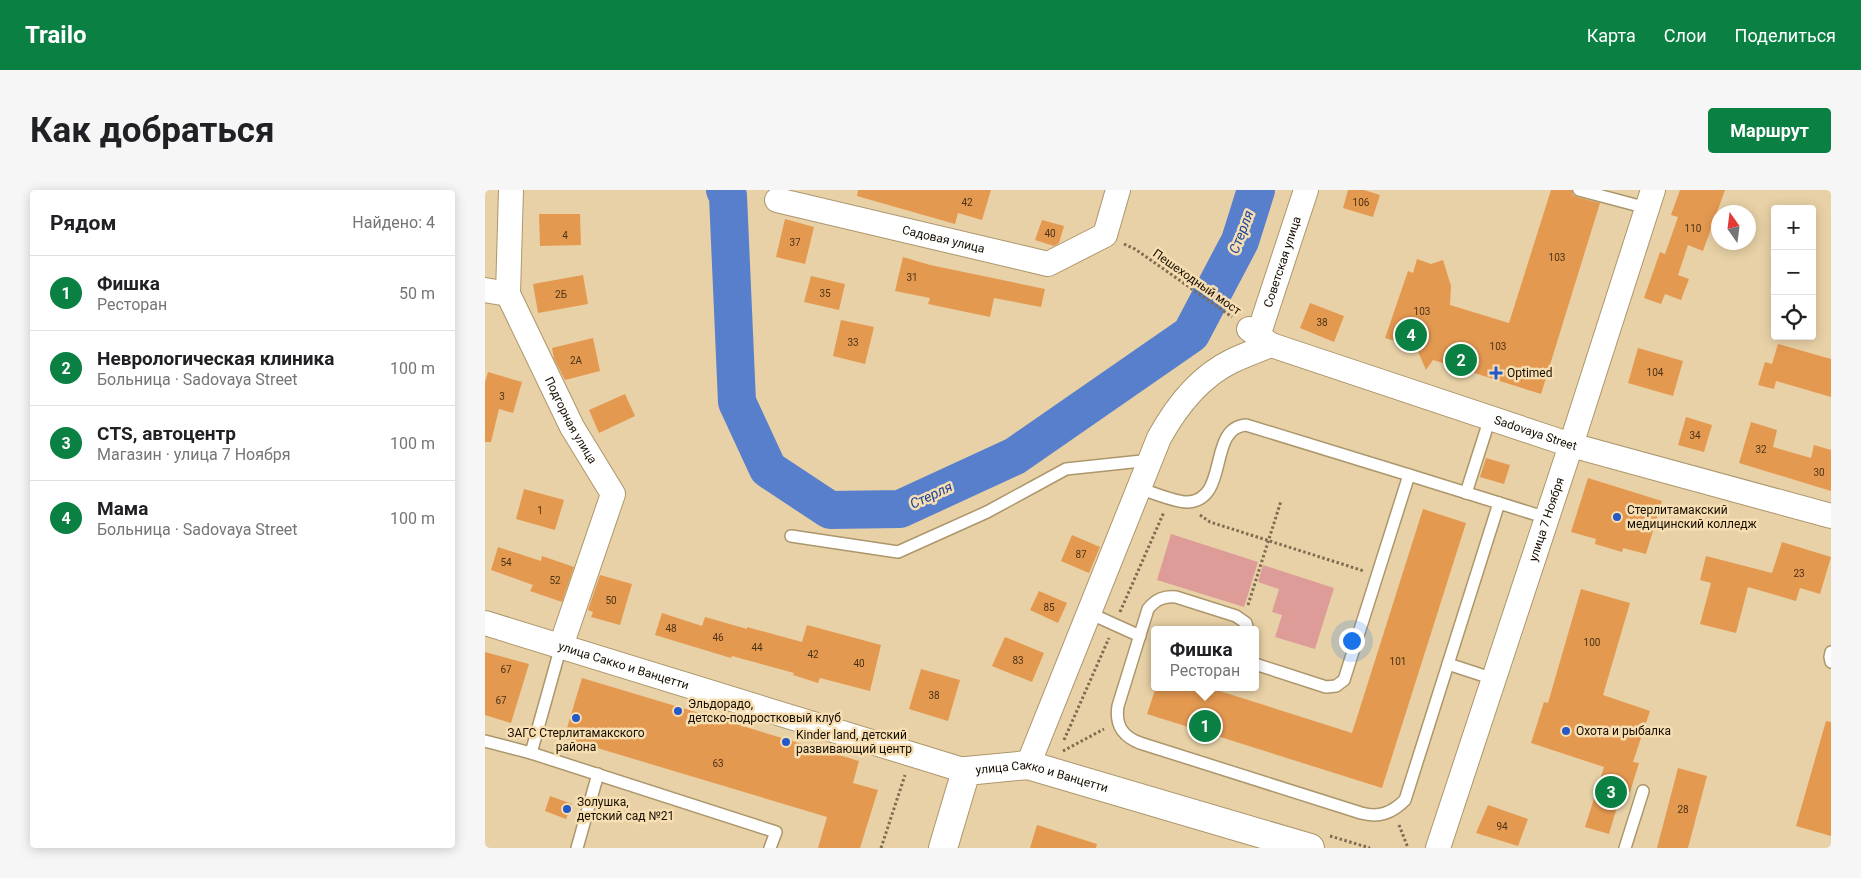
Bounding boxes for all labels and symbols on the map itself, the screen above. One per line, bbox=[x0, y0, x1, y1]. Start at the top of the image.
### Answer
house number: 42 bbox=[961, 197, 973, 208]
house number: 106 bbox=[1353, 197, 1370, 208]
north arrow bbox=[1711, 205, 1756, 250]
water label: Стерля bbox=[1225, 208, 1257, 256]
street label: Советская улица bbox=[1261, 215, 1304, 309]
street label: Садовая улица bbox=[901, 223, 986, 256]
house number: 110 bbox=[1685, 223, 1702, 234]
house number: 40 bbox=[1044, 228, 1056, 239]
house number: 4 bbox=[562, 230, 568, 241]
house number: 37 bbox=[789, 237, 801, 248]
street label: Пешеходный мост bbox=[1150, 246, 1244, 318]
house number: 103 bbox=[1549, 252, 1565, 263]
house number: 31 bbox=[906, 272, 918, 283]
house number: 35 bbox=[819, 288, 831, 299]
house number: 2Б bbox=[555, 289, 567, 300]
house number: 103 bbox=[1414, 306, 1430, 317]
pin: 4 bbox=[1395, 316, 1427, 354]
house number: 38 bbox=[1316, 317, 1328, 328]
house number: 33 bbox=[847, 337, 859, 348]
pin: 2 bbox=[1445, 341, 1477, 379]
house number: 103 bbox=[1490, 341, 1506, 352]
house number: 2А bbox=[570, 355, 583, 366]
marker: Optimed bbox=[1489, 366, 1503, 380]
place label: Optimed bbox=[1507, 366, 1553, 380]
house number: 104 bbox=[1647, 367, 1664, 378]
street label: Подгорная улица bbox=[542, 374, 600, 466]
house number: 3 bbox=[499, 391, 505, 402]
street label: Sadovaya Street bbox=[1492, 413, 1578, 453]
house number: 34 bbox=[1689, 430, 1701, 441]
house number: 32 bbox=[1755, 444, 1767, 455]
house number: 30 bbox=[1813, 467, 1825, 478]
street label: улица 7 Ноября bbox=[1526, 476, 1567, 563]
water label: Стерля bbox=[907, 478, 955, 512]
place label: Стерлитамакский медицинский колледж bbox=[1627, 503, 1758, 531]
house number: 1 bbox=[537, 505, 543, 516]
marker: Стерлитамакский медицинский колледж bbox=[1611, 511, 1623, 523]
house number: 87 bbox=[1075, 549, 1087, 560]
house number: 54 bbox=[500, 557, 512, 568]
house number: 23 bbox=[1793, 568, 1805, 579]
house number: 52 bbox=[549, 575, 561, 586]
house number: 50 bbox=[605, 595, 617, 606]
house number: 85 bbox=[1043, 602, 1055, 613]
house number: 48 bbox=[665, 623, 677, 634]
your location bbox=[1339, 628, 1365, 654]
house number: 46 bbox=[712, 632, 724, 643]
house number: 100 bbox=[1584, 637, 1601, 648]
street label: улица Сакко и Ванцетти bbox=[557, 639, 691, 692]
house number: 44 bbox=[751, 642, 763, 653]
house number: 42 bbox=[807, 649, 819, 660]
house number: 83 bbox=[1012, 655, 1024, 666]
house number: 101 bbox=[1390, 656, 1406, 667]
house number: 40 bbox=[853, 658, 865, 669]
house number: 67 bbox=[500, 664, 512, 675]
house number: 38 bbox=[928, 690, 940, 701]
house number: 67 bbox=[495, 695, 507, 706]
place label: Эльдорадо, детско-подростковый клуб bbox=[688, 697, 841, 725]
marker: Эльдорадо, детско-подростковый клуб bbox=[672, 705, 684, 717]
pin: 1 bbox=[1189, 707, 1221, 745]
marker: ЗАГС Стерлитамакского района bbox=[570, 712, 582, 724]
place label: Охота и рыбалка bbox=[1576, 724, 1671, 738]
marker: Охота и рыбалка bbox=[1560, 725, 1572, 737]
place label: ЗАГС Стерлитамакского района bbox=[507, 726, 645, 754]
place label: Kinder land, детский развивающий центр bbox=[796, 728, 912, 756]
marker: Kinder land, детский развивающий центр bbox=[780, 736, 792, 748]
house number: 63 bbox=[712, 758, 724, 769]
street label: улица Сакко и Ванцетти bbox=[975, 758, 1110, 795]
pin: 3 bbox=[1595, 773, 1627, 811]
place label: Золушка, детский сад №21 bbox=[577, 795, 674, 823]
marker: Золушка, детский сад №21 bbox=[561, 803, 573, 815]
house number: 28 bbox=[1677, 804, 1689, 815]
house number: 94 bbox=[1496, 821, 1508, 832]

